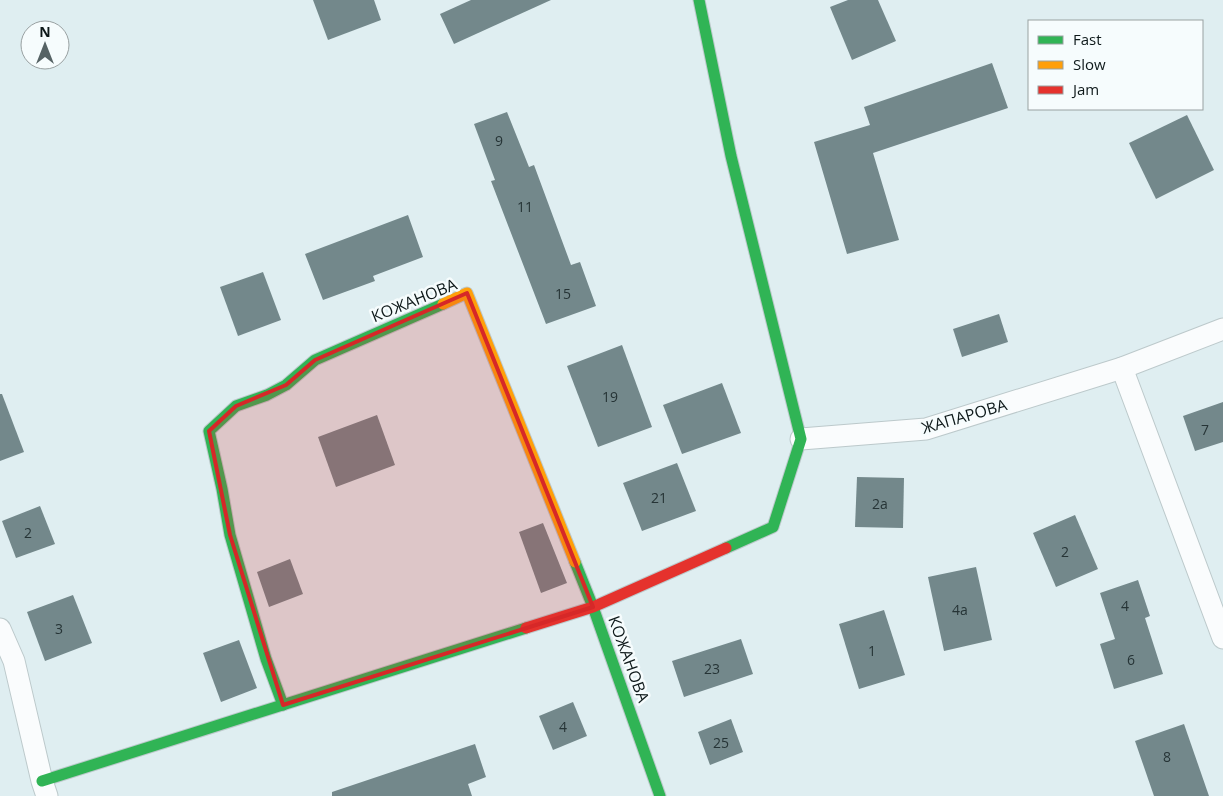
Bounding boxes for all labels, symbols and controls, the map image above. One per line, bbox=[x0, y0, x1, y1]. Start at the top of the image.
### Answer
north arrow bbox=[20, 20, 70, 70]
legend bbox=[1028, 20, 1203, 110]
text: N bbox=[39, 22, 51, 41]
text: Fast bbox=[1073, 29, 1102, 49]
text: Slow bbox=[1073, 54, 1106, 74]
text: Jam bbox=[1071, 79, 1099, 99]
house number: 9 bbox=[495, 131, 503, 150]
house number: 11 bbox=[517, 197, 533, 216]
street label: КОЖАНОВА bbox=[368, 273, 461, 327]
house number: 15 bbox=[555, 284, 571, 303]
house number: 19 bbox=[602, 387, 618, 406]
street label: ЖАПАРОВА bbox=[919, 393, 1010, 439]
house number: 7 bbox=[1201, 420, 1209, 439]
house number: 21 bbox=[651, 488, 667, 507]
house number: 2а bbox=[872, 494, 888, 513]
house number: 2 bbox=[24, 523, 32, 542]
house number: 2 bbox=[1061, 542, 1069, 561]
house number: 4 bbox=[1121, 596, 1129, 615]
house number: 4а bbox=[952, 600, 968, 619]
street label: КОЖАНОВА bbox=[603, 613, 655, 706]
house number: 3 bbox=[55, 619, 63, 638]
house number: 1 bbox=[868, 641, 876, 660]
house number: 6 bbox=[1127, 650, 1135, 669]
house number: 23 bbox=[704, 659, 720, 678]
house number: 4 bbox=[559, 717, 567, 736]
house number: 25 bbox=[713, 733, 729, 752]
house number: 8 bbox=[1163, 747, 1171, 766]

